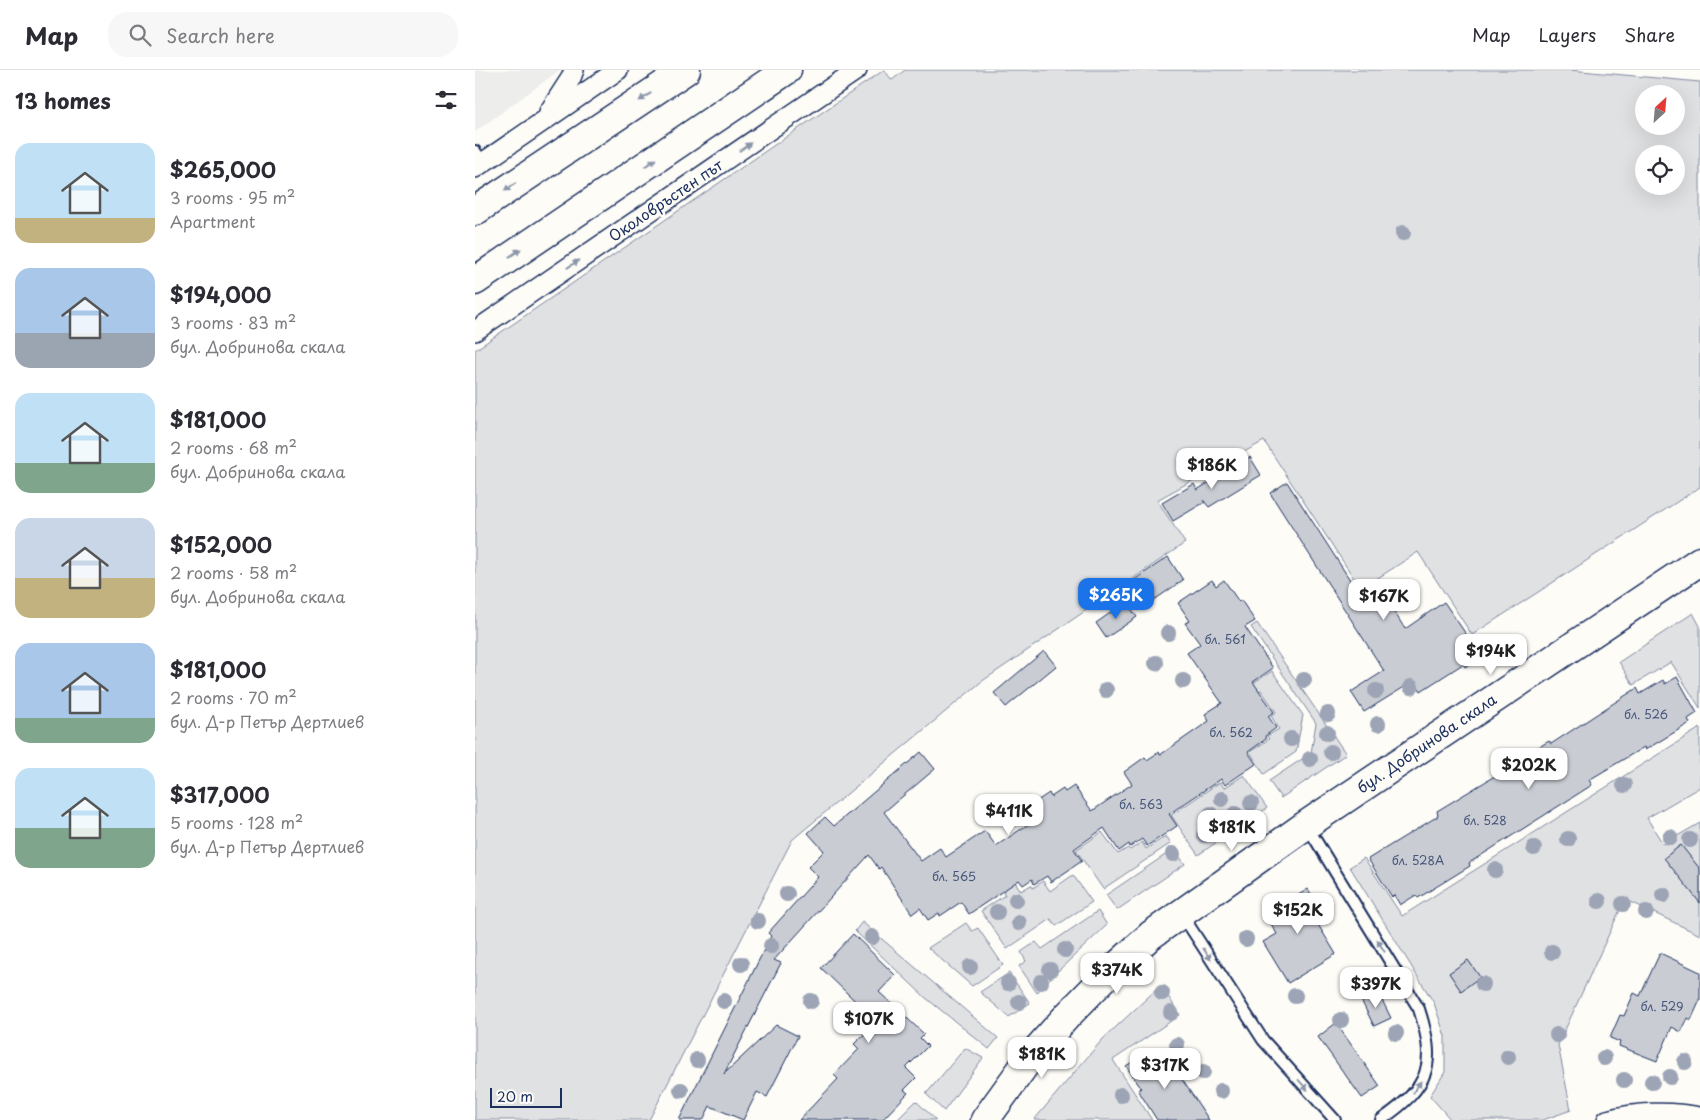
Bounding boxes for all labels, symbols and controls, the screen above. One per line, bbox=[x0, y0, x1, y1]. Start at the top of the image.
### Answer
search box bbox=[108, 12, 458, 57]
text: Map bbox=[25, 17, 78, 53]
icon: search bbox=[126, 21, 154, 49]
text: Search here bbox=[166, 21, 275, 49]
text: Map bbox=[1472, 21, 1511, 48]
text: Layers bbox=[1539, 21, 1596, 48]
text: Share bbox=[1624, 21, 1675, 48]
text: 13 homes bbox=[15, 84, 111, 116]
north arrow bbox=[1635, 85, 1685, 135]
map controls bbox=[1635, 85, 1685, 195]
icon: filters bbox=[432, 86, 460, 114]
one-way arrow bbox=[638, 92, 652, 102]
one-way arrow bbox=[738, 142, 752, 152]
button: locate bbox=[1635, 145, 1685, 195]
street label: Околовръстен път bbox=[603, 152, 728, 247]
text: $265,000 bbox=[170, 153, 276, 185]
one-way arrow bbox=[643, 158, 657, 167]
icon: home bbox=[55, 163, 115, 223]
one-way arrow bbox=[503, 182, 517, 192]
text: 3 rooms · 95 m² bbox=[170, 185, 295, 209]
text: Apartment bbox=[170, 209, 255, 233]
one-way arrow bbox=[509, 248, 522, 258]
one-way arrow bbox=[567, 260, 580, 269]
text: $194,000 bbox=[170, 278, 271, 310]
icon: home bbox=[55, 288, 115, 348]
text: 3 rooms · 83 m² bbox=[170, 310, 296, 334]
text: бул. Добринова скала bbox=[170, 334, 345, 358]
text: $181,000 bbox=[170, 403, 266, 435]
icon: home bbox=[55, 413, 115, 473]
text: 2 rooms · 68 m² bbox=[170, 435, 297, 459]
pin: $186K bbox=[1177, 448, 1247, 490]
text: $186K bbox=[1187, 452, 1237, 476]
text: бул. Добринова скала bbox=[170, 459, 345, 483]
text: $152,000 bbox=[170, 528, 272, 560]
icon: home bbox=[55, 538, 115, 598]
text: 2 rooms · 58 m² bbox=[170, 560, 297, 584]
pin: $265K bbox=[1081, 578, 1151, 620]
pin: $167K bbox=[1349, 578, 1419, 621]
text: $265K bbox=[1089, 582, 1143, 606]
text: $167K bbox=[1359, 583, 1409, 607]
text: бул. Добринова скала bbox=[170, 584, 345, 608]
house number: бл. 561 bbox=[1204, 630, 1246, 648]
pin: $194K bbox=[1456, 634, 1526, 676]
text: $194K bbox=[1466, 638, 1516, 662]
text: $181,000 bbox=[170, 653, 266, 685]
icon: home bbox=[55, 663, 115, 723]
text: 2 rooms · 70 m² bbox=[170, 685, 297, 709]
street label: бул. Добринова скала bbox=[1352, 687, 1501, 798]
house number: бл. 526 bbox=[1624, 705, 1668, 723]
text: бул. Д-р Петър Дертлиев bbox=[170, 709, 364, 733]
house number: бл. 562 bbox=[1209, 723, 1253, 741]
pin: $202K bbox=[1494, 748, 1564, 790]
text: $202K bbox=[1502, 752, 1556, 776]
text: $317,000 bbox=[170, 778, 270, 810]
icon: home bbox=[55, 788, 115, 848]
pin: $411K bbox=[974, 794, 1044, 836]
house number: бл. 563 bbox=[1119, 795, 1163, 813]
text: $411K bbox=[985, 798, 1033, 822]
text: 5 rooms · 128 m² bbox=[170, 810, 303, 834]
pin: $181K bbox=[1197, 810, 1267, 852]
house number: бл. 528 bbox=[1463, 811, 1507, 829]
text: $181K bbox=[1208, 814, 1256, 838]
text: бул. Д-р Петър Дертлиев bbox=[170, 834, 364, 858]
house number: бл. 528А bbox=[1392, 851, 1444, 869]
house number: бл. 565 bbox=[932, 867, 976, 885]
pin: $152K bbox=[1263, 892, 1333, 935]
text: $152K bbox=[1273, 897, 1323, 921]
one-way arrow bbox=[1377, 940, 1386, 953]
one-way arrow bbox=[1202, 947, 1212, 960]
pin: $374K bbox=[1082, 952, 1152, 995]
text: $374K bbox=[1091, 957, 1143, 981]
pin: $397K bbox=[1341, 966, 1411, 1009]
text: $397K bbox=[1351, 971, 1401, 995]
house number: бл. 529 bbox=[1640, 997, 1684, 1015]
pin: $107K bbox=[834, 1002, 904, 1044]
text: $107K bbox=[844, 1006, 894, 1030]
pin: $181K bbox=[1007, 1036, 1077, 1079]
text: $181K bbox=[1018, 1041, 1066, 1065]
pin: $317K bbox=[1130, 1048, 1200, 1090]
text: $317K bbox=[1141, 1052, 1189, 1076]
one-way arrow bbox=[1297, 1078, 1308, 1091]
one-way arrow bbox=[1412, 1080, 1421, 1094]
scale bar bbox=[490, 1085, 563, 1108]
text: 20 m bbox=[497, 1086, 533, 1107]

